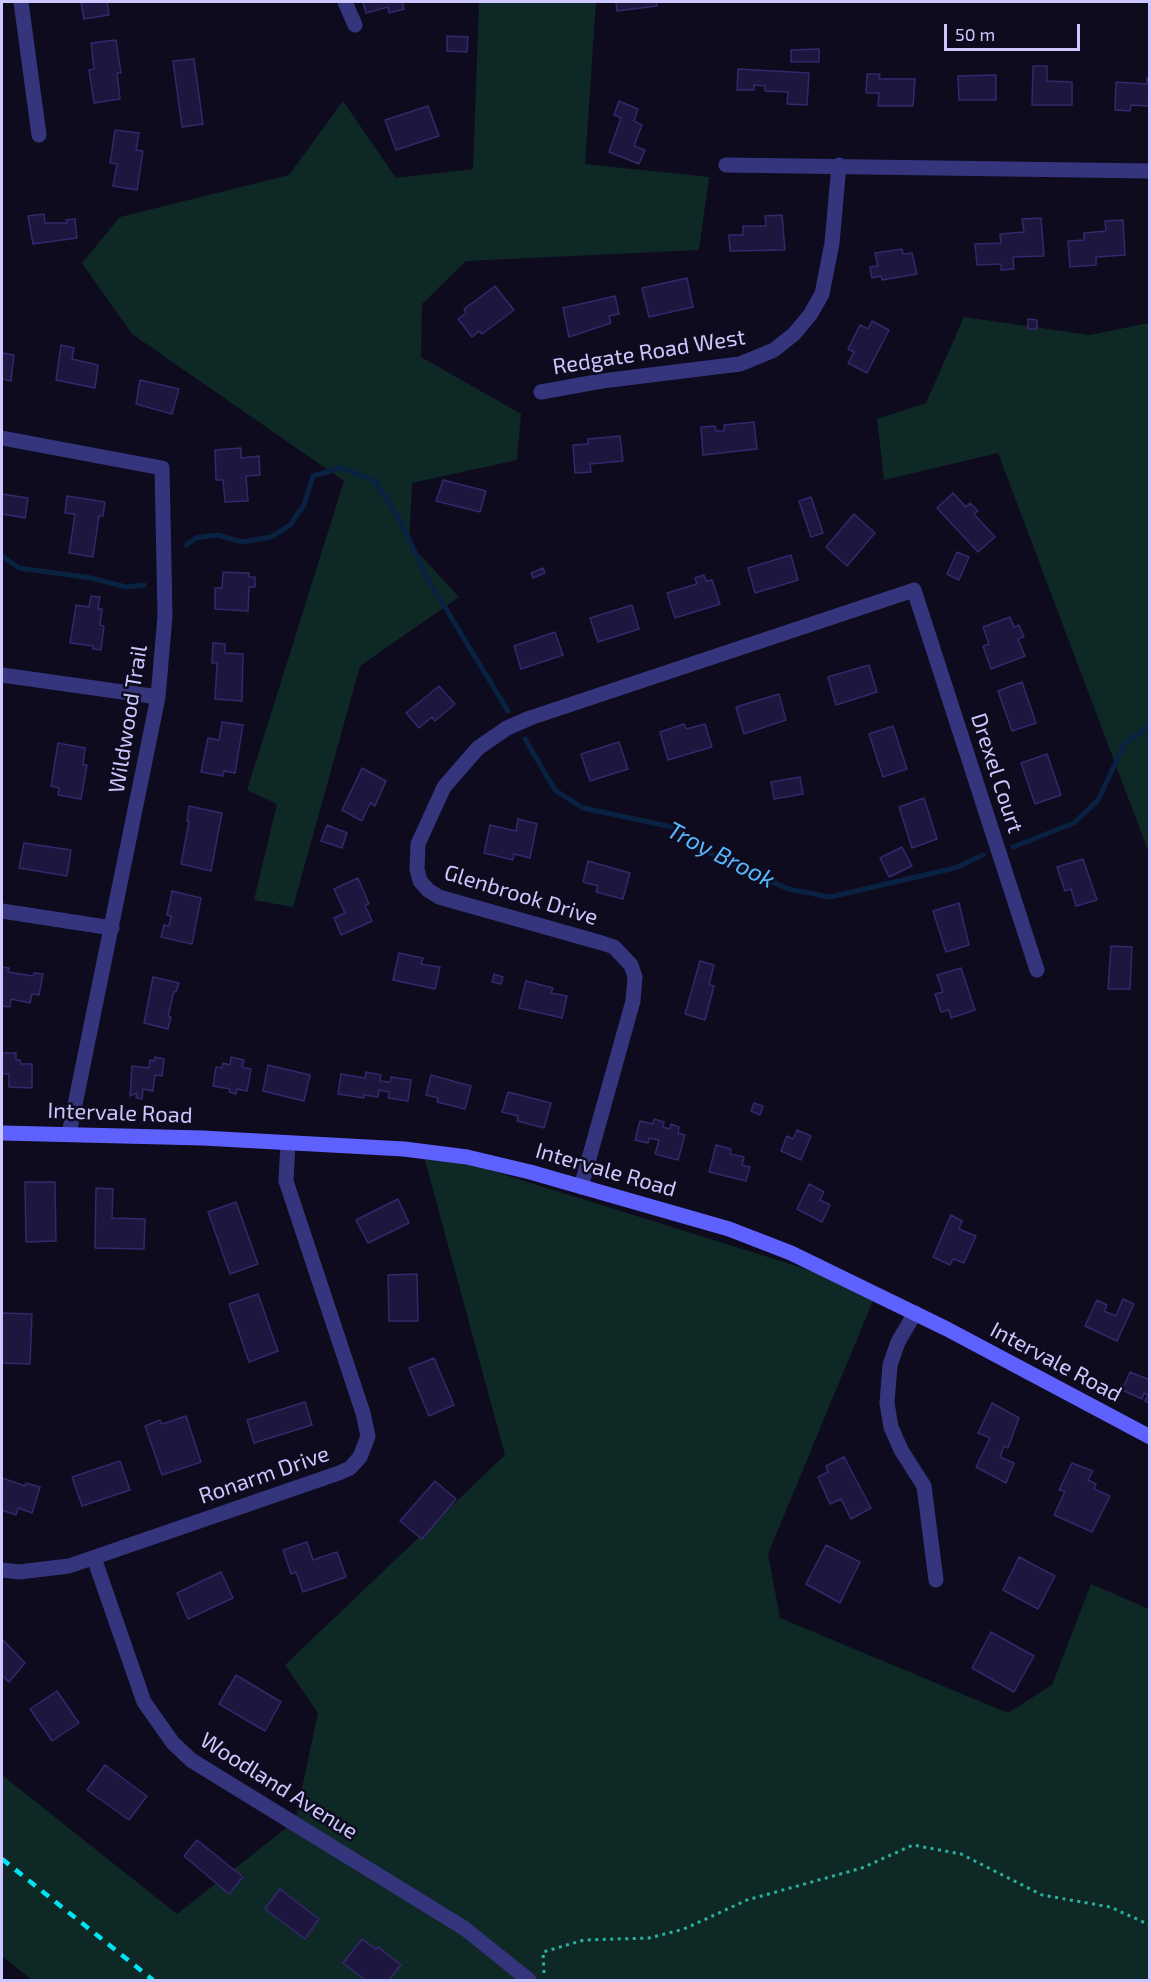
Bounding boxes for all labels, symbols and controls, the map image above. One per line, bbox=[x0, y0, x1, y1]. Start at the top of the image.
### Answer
scale bar bbox=[947, 12, 1084, 50]
text: 50 m bbox=[955, 23, 995, 45]
street label: Redgate Road West bbox=[551, 324, 747, 380]
street label: Wildwood Trail bbox=[103, 643, 153, 795]
street label: Drexel Court bbox=[965, 710, 1029, 836]
water label: Troy Brook bbox=[662, 816, 780, 894]
street label: Glenbrook Drive bbox=[441, 859, 601, 931]
street label: Intervale Road bbox=[47, 1097, 193, 1129]
street label: Intervale Road bbox=[533, 1137, 679, 1203]
street label: Intervale Road bbox=[986, 1316, 1126, 1408]
street label: Ronarm Drive bbox=[195, 1440, 333, 1510]
street label: Woodland Avenue bbox=[195, 1727, 363, 1845]

